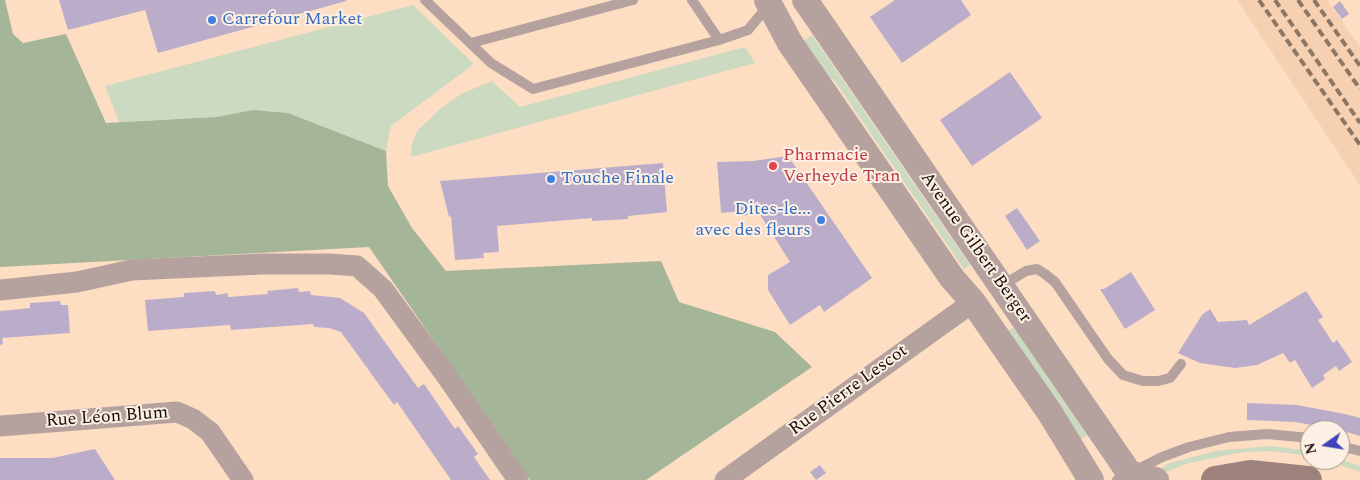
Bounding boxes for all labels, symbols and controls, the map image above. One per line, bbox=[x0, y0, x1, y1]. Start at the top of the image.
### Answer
place label: Carrefour Market bbox=[222, 9, 362, 31]
marker: Carrefour Market bbox=[206, 14, 218, 26]
place label: Pharmacie Verheyde Tran bbox=[783, 145, 901, 188]
marker: Pharmacie Verheyde Tran bbox=[767, 160, 779, 172]
place label: Touche Finale bbox=[561, 168, 674, 190]
street label: Avenue Gilbert Berger bbox=[915, 169, 1035, 327]
marker: Touche Finale bbox=[545, 173, 557, 185]
place label: Dites-le... avec des fleurs bbox=[695, 199, 811, 242]
marker: Dites-le... avec des fleurs bbox=[815, 214, 827, 226]
street label: Rue Pierre Lescot bbox=[786, 341, 912, 441]
street label: Rue Léon Blum bbox=[45, 403, 169, 433]
north arrow bbox=[1300, 420, 1350, 470]
text: N bbox=[1299, 440, 1322, 456]

